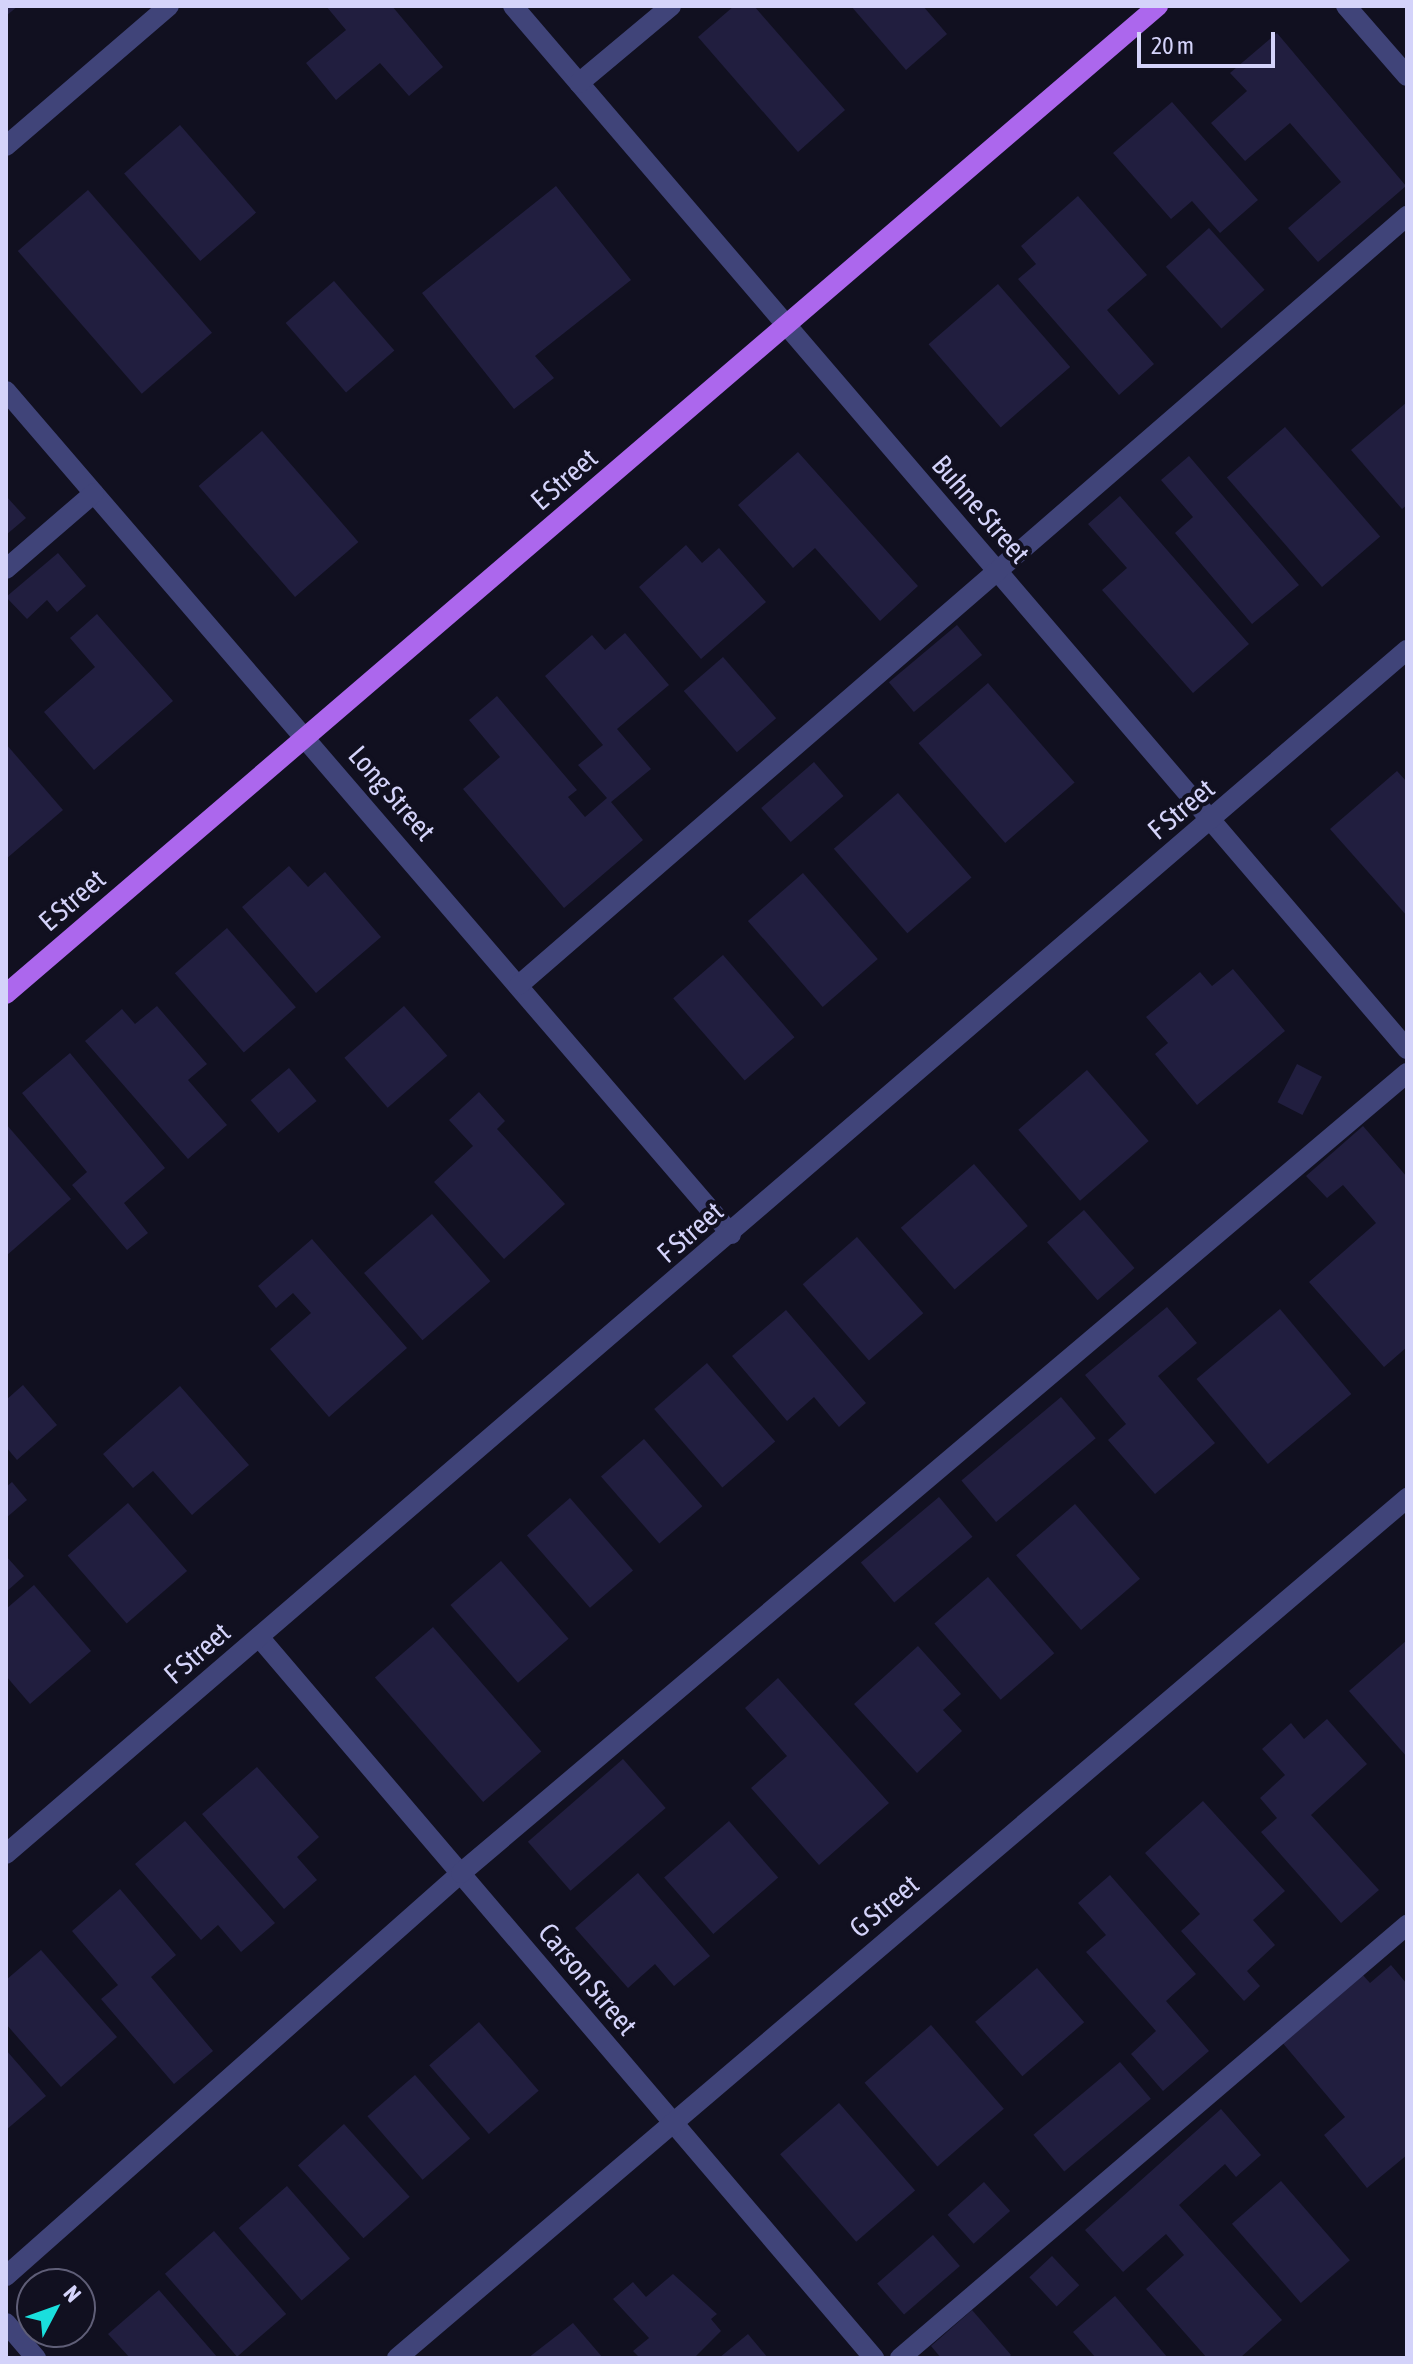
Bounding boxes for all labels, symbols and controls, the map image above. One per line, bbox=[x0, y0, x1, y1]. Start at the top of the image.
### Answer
scale bar bbox=[1141, 16, 1279, 66]
text: 20 m bbox=[1151, 32, 1194, 59]
street label: E Street bbox=[524, 441, 604, 517]
street label: Buhne Street bbox=[925, 448, 1037, 570]
street label: Long Street bbox=[342, 739, 442, 847]
street label: F Street bbox=[1141, 772, 1221, 846]
street label: E Street bbox=[32, 862, 112, 938]
street label: F Street bbox=[650, 1194, 730, 1270]
street label: F Street bbox=[157, 1615, 237, 1691]
street label: G Street bbox=[843, 1867, 925, 1945]
street label: Carson Street bbox=[531, 1916, 645, 2042]
north arrow bbox=[16, 2268, 96, 2348]
text: N bbox=[59, 2280, 87, 2307]

